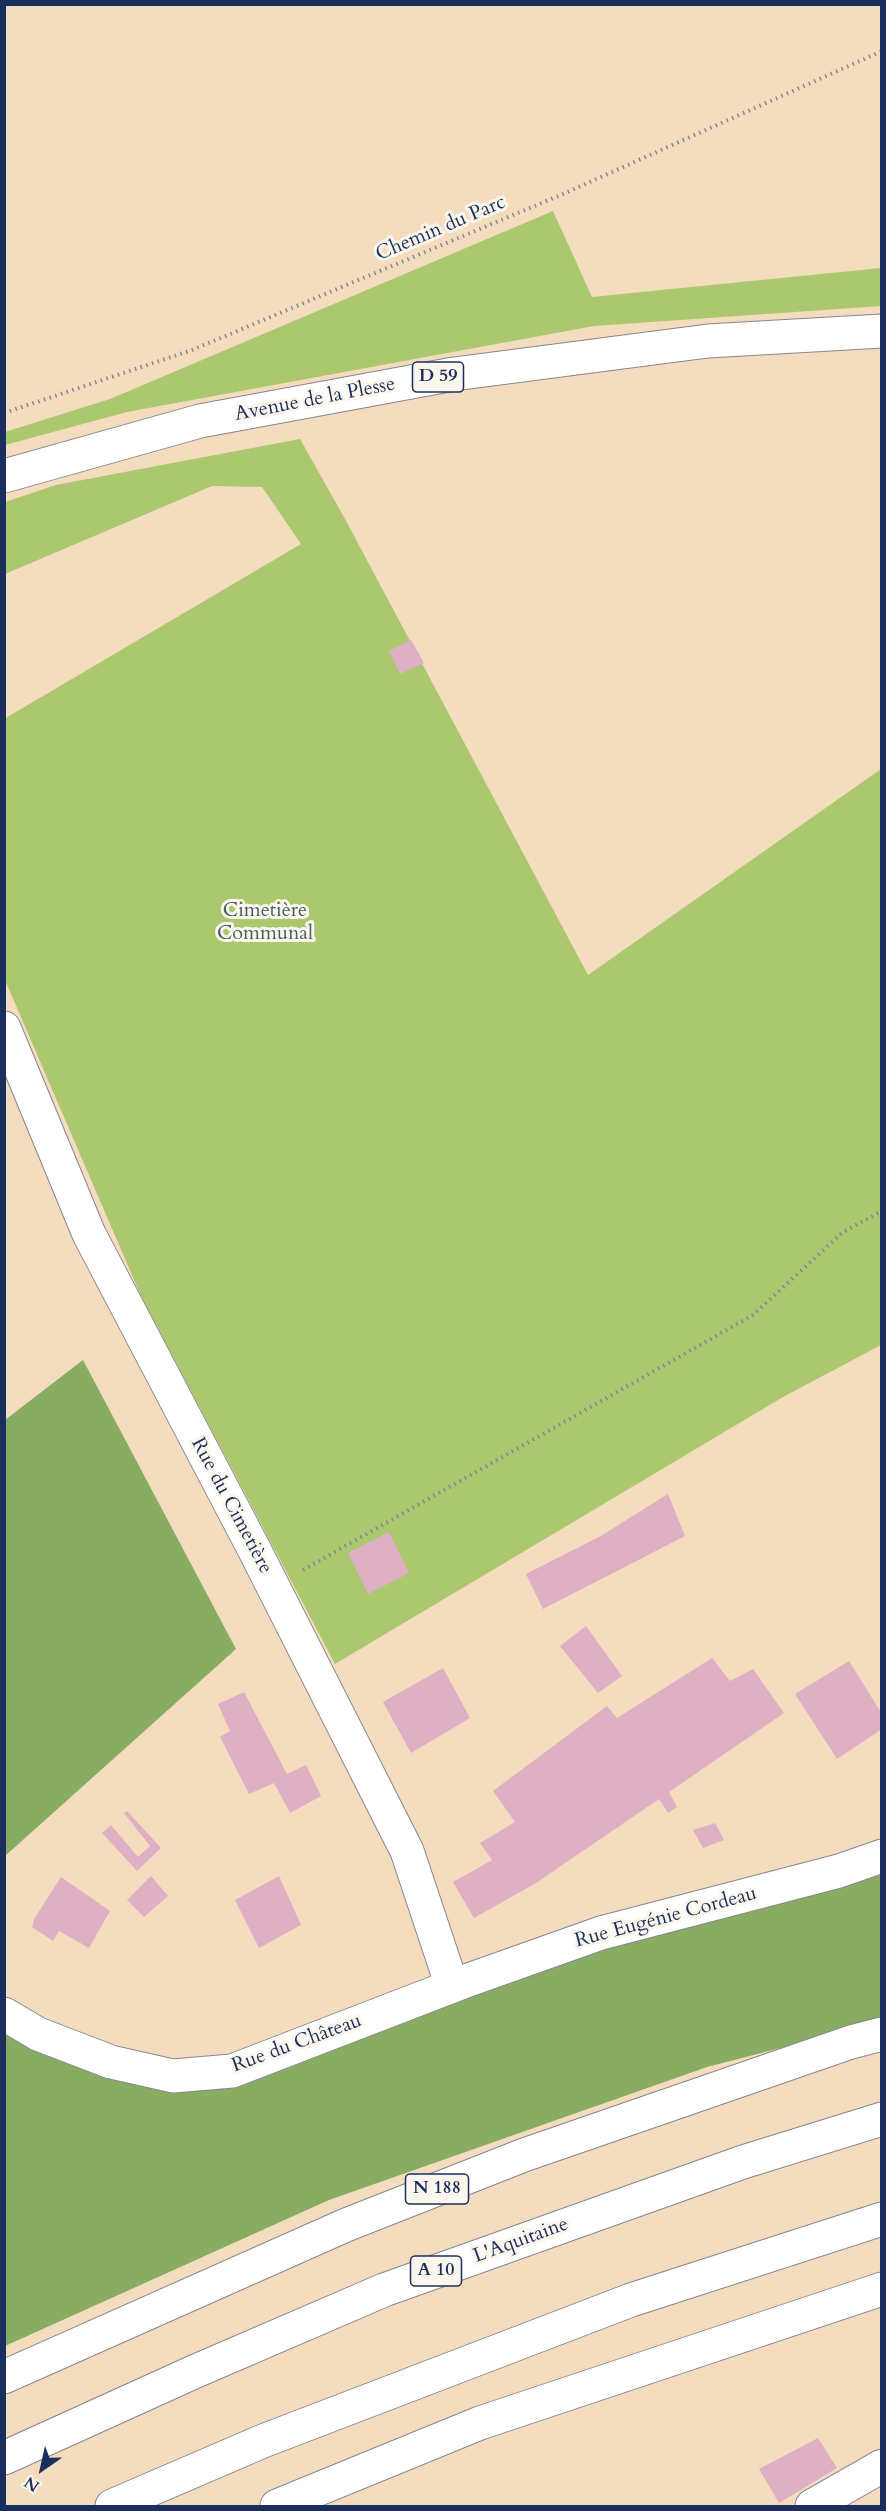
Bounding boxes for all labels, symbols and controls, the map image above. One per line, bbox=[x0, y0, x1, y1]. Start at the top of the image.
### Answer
street label: Chemin du Parc bbox=[373, 191, 509, 267]
road number: D 59 bbox=[412, 362, 464, 392]
street label: Avenue de la Plesse bbox=[233, 373, 397, 427]
park label: Cimetière Communal bbox=[217, 899, 313, 946]
street label: Rue du Cimetière bbox=[185, 1434, 277, 1578]
street label: Rue Eugénie Cordeau bbox=[573, 1882, 759, 1954]
street label: Rue du Château bbox=[229, 2009, 365, 2079]
road number: N 188 bbox=[406, 2174, 468, 2204]
street label: L'Aquitaine bbox=[470, 2213, 572, 2269]
road number: A 10 bbox=[410, 2256, 462, 2286]
north arrow bbox=[12, 2439, 72, 2499]
text: N bbox=[20, 2471, 44, 2497]

